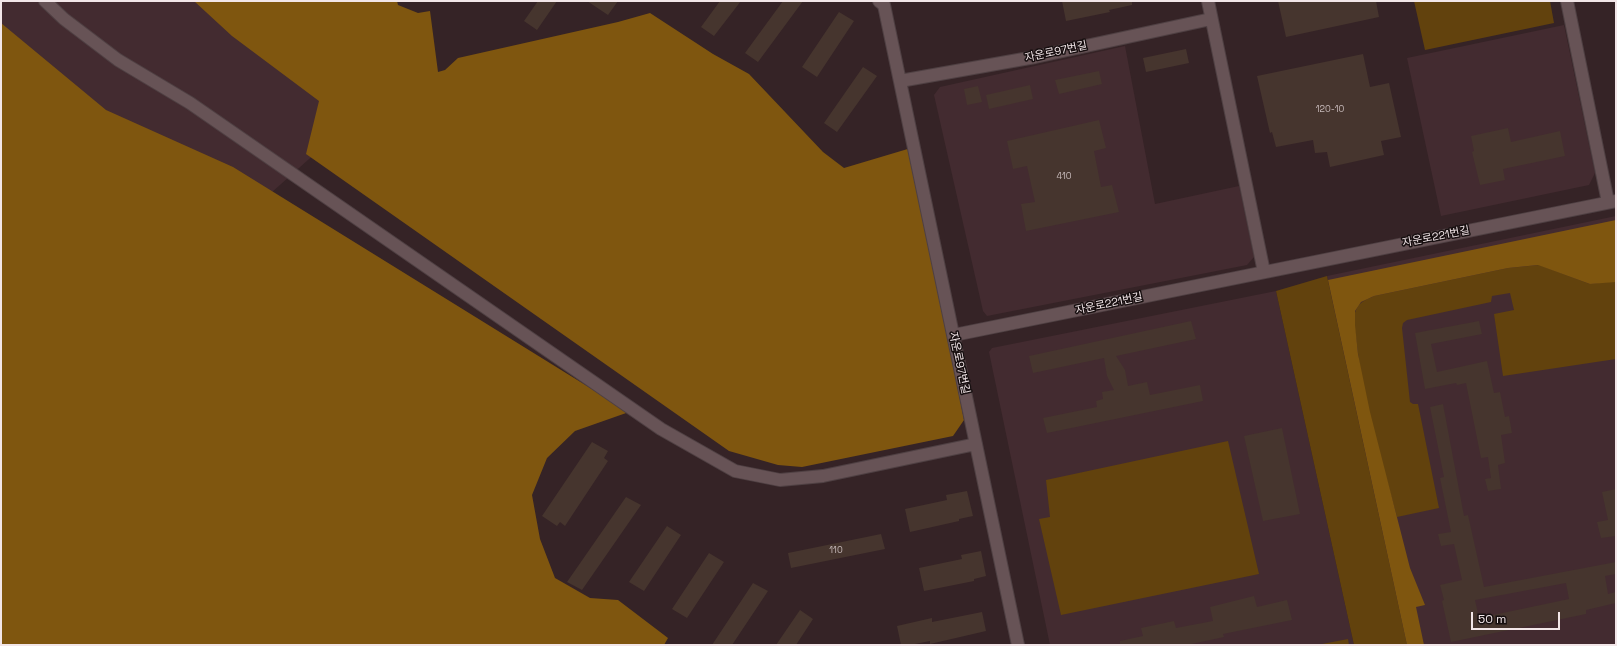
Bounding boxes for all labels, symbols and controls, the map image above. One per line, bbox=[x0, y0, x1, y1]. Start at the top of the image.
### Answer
street label: 자운로97번길 bbox=[1024, 39, 1088, 65]
house number: 120-10 bbox=[1316, 105, 1344, 115]
house number: 410 bbox=[1057, 172, 1071, 182]
street label: 자운로221번길 bbox=[1401, 224, 1471, 250]
street label: 자운로221번길 bbox=[1074, 290, 1144, 318]
street label: 자운로97번길 bbox=[946, 331, 972, 395]
house number: 110 bbox=[829, 546, 843, 556]
scale bar bbox=[1473, 604, 1562, 630]
text: 50 m bbox=[1478, 611, 1506, 627]

